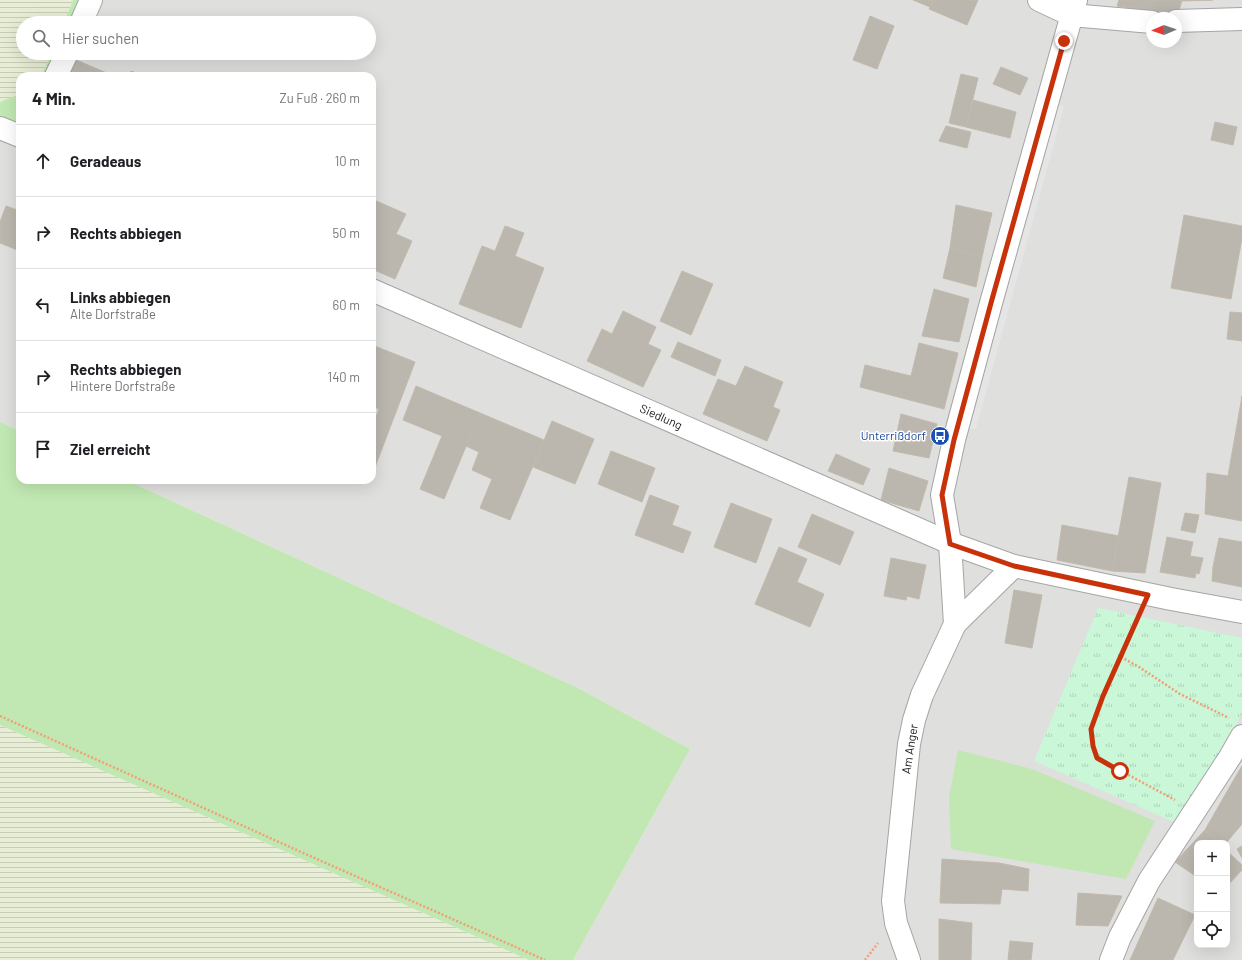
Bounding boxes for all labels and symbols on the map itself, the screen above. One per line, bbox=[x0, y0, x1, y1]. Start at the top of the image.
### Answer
north arrow bbox=[1146, 12, 1182, 48]
route end bbox=[1055, 32, 1073, 50]
street label: Siedlung bbox=[638, 401, 685, 432]
bus stop icon: Unterrißdorf bbox=[929, 425, 951, 447]
place label: Unterrißdorf bbox=[861, 428, 926, 442]
street label: Am Anger bbox=[898, 722, 920, 775]
route start bbox=[1111, 762, 1129, 780]

